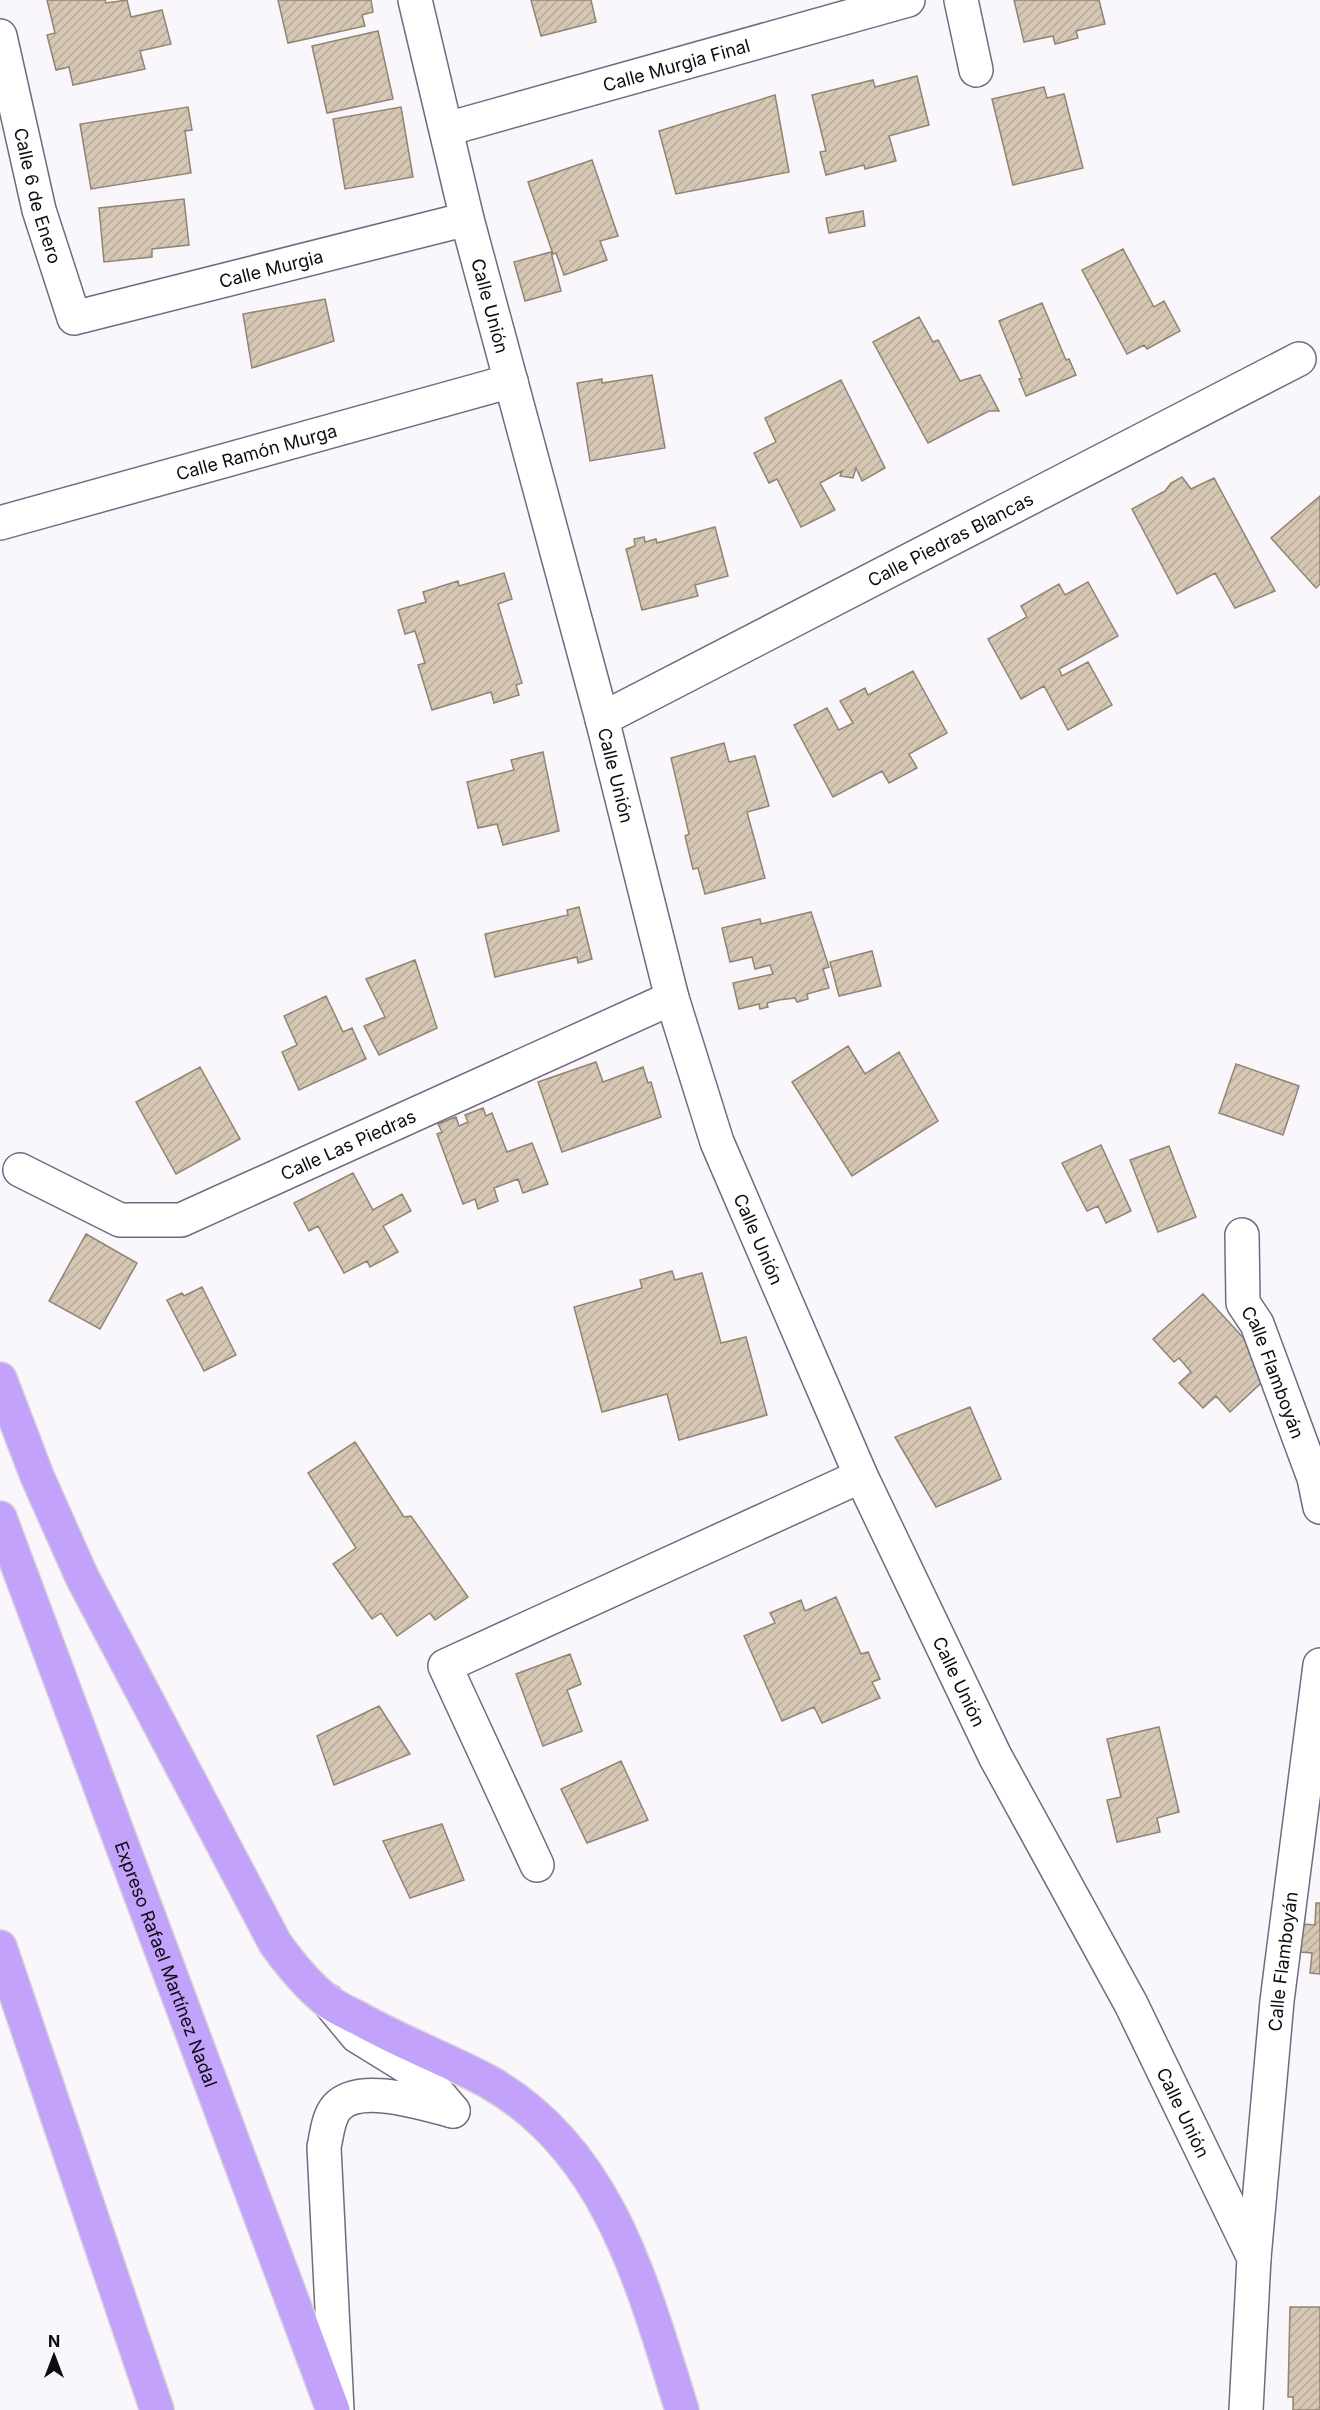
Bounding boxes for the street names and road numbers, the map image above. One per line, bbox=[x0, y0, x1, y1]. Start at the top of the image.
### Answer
street label: Calle Murgia Final bbox=[600, 34, 752, 95]
street label: Calle 6 de Enero bbox=[10, 126, 66, 266]
street label: Calle Murgia bbox=[217, 245, 325, 292]
street label: Calle Unión bbox=[468, 256, 513, 356]
street label: Calle Ramón Murga bbox=[174, 419, 339, 484]
street label: Calle Piedras Blancas bbox=[864, 488, 1037, 591]
street label: Calle Unión bbox=[594, 725, 638, 825]
street label: Calle Las Piedras bbox=[277, 1105, 419, 1184]
street label: Calle Unión bbox=[730, 1190, 788, 1288]
street label: Calle Flamboyán bbox=[1237, 1302, 1309, 1441]
street label: Calle Unión bbox=[929, 1633, 990, 1730]
street label: Expreso Rafael Martínez Nadal bbox=[111, 1838, 222, 2090]
street label: Calle Flamboyán bbox=[1264, 1890, 1301, 2032]
street label: Calle Unión bbox=[1153, 2064, 1214, 2161]

